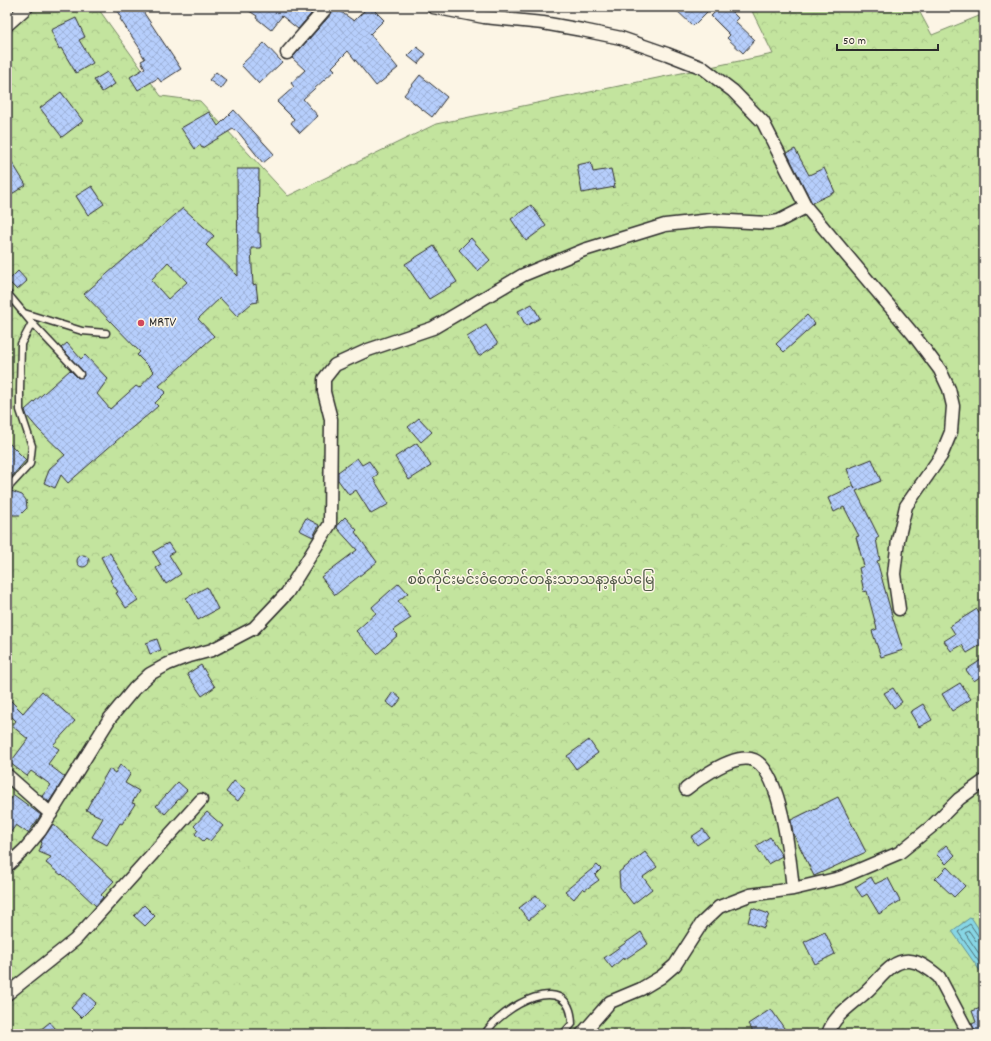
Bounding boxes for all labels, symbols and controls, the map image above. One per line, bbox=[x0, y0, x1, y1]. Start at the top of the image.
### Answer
scale bar bbox=[837, 26, 938, 52]
text: 50 m bbox=[843, 33, 866, 50]
place label: MRTV bbox=[149, 313, 177, 333]
marker: MRTV bbox=[136, 318, 146, 328]
park label: စစ်ကိုင်းမင်းဝံတောင်တန်းသာသနာ့နယ်မြေ bbox=[407, 569, 655, 591]

